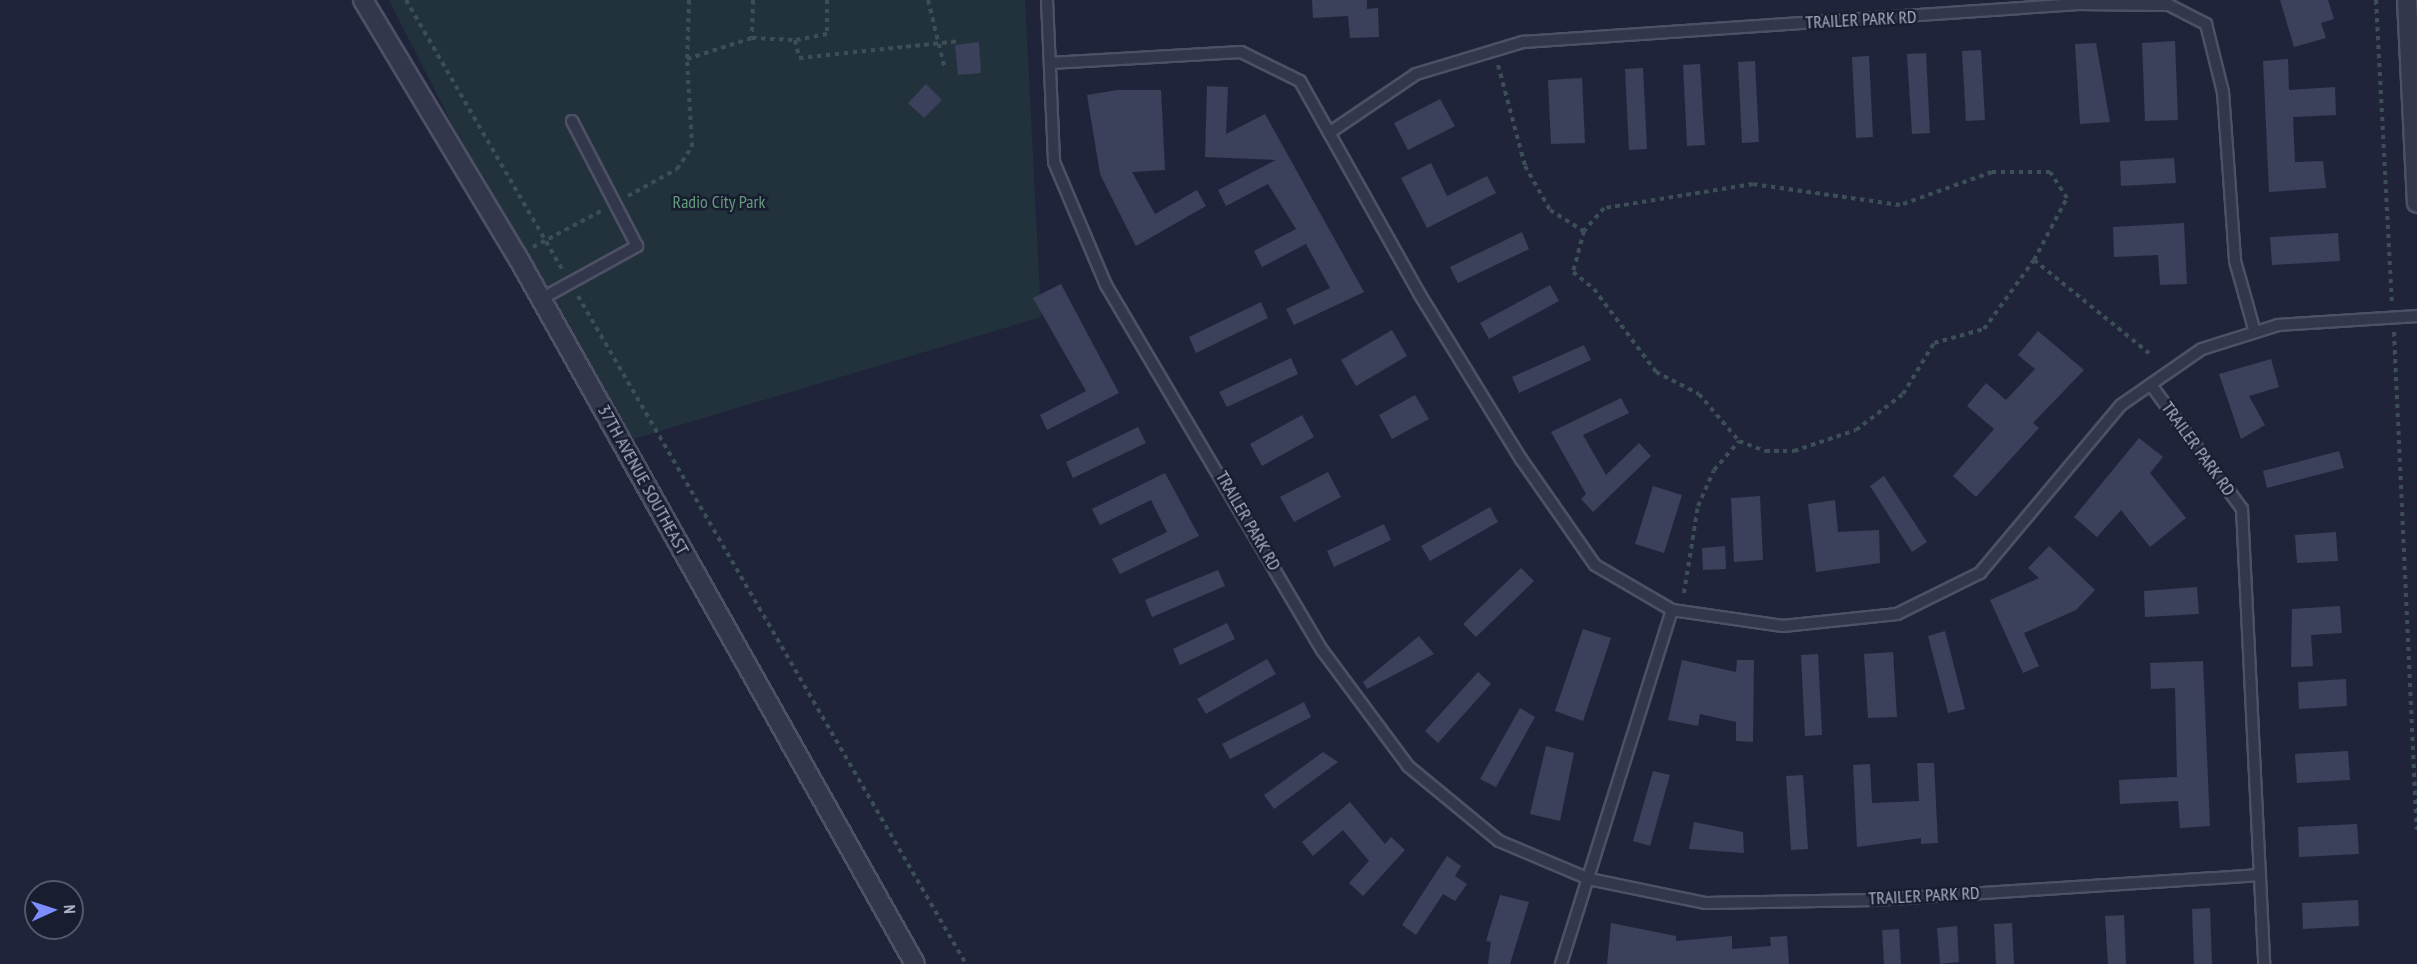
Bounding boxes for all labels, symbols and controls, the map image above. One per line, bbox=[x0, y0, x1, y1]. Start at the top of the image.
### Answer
street label: TRAILER PARK RD bbox=[1805, 6, 1917, 34]
park label: Radio City Park bbox=[672, 191, 766, 213]
street label: TRAILER PARK RD bbox=[2156, 397, 2240, 501]
street label: 37TH AVENUE SOUTHEAST bbox=[593, 401, 693, 559]
street label: TRAILER PARK RD bbox=[1211, 467, 1285, 575]
north arrow bbox=[24, 880, 84, 940]
street label: TRAILER PARK RD bbox=[1868, 882, 1980, 910]
text: N bbox=[60, 904, 80, 914]

